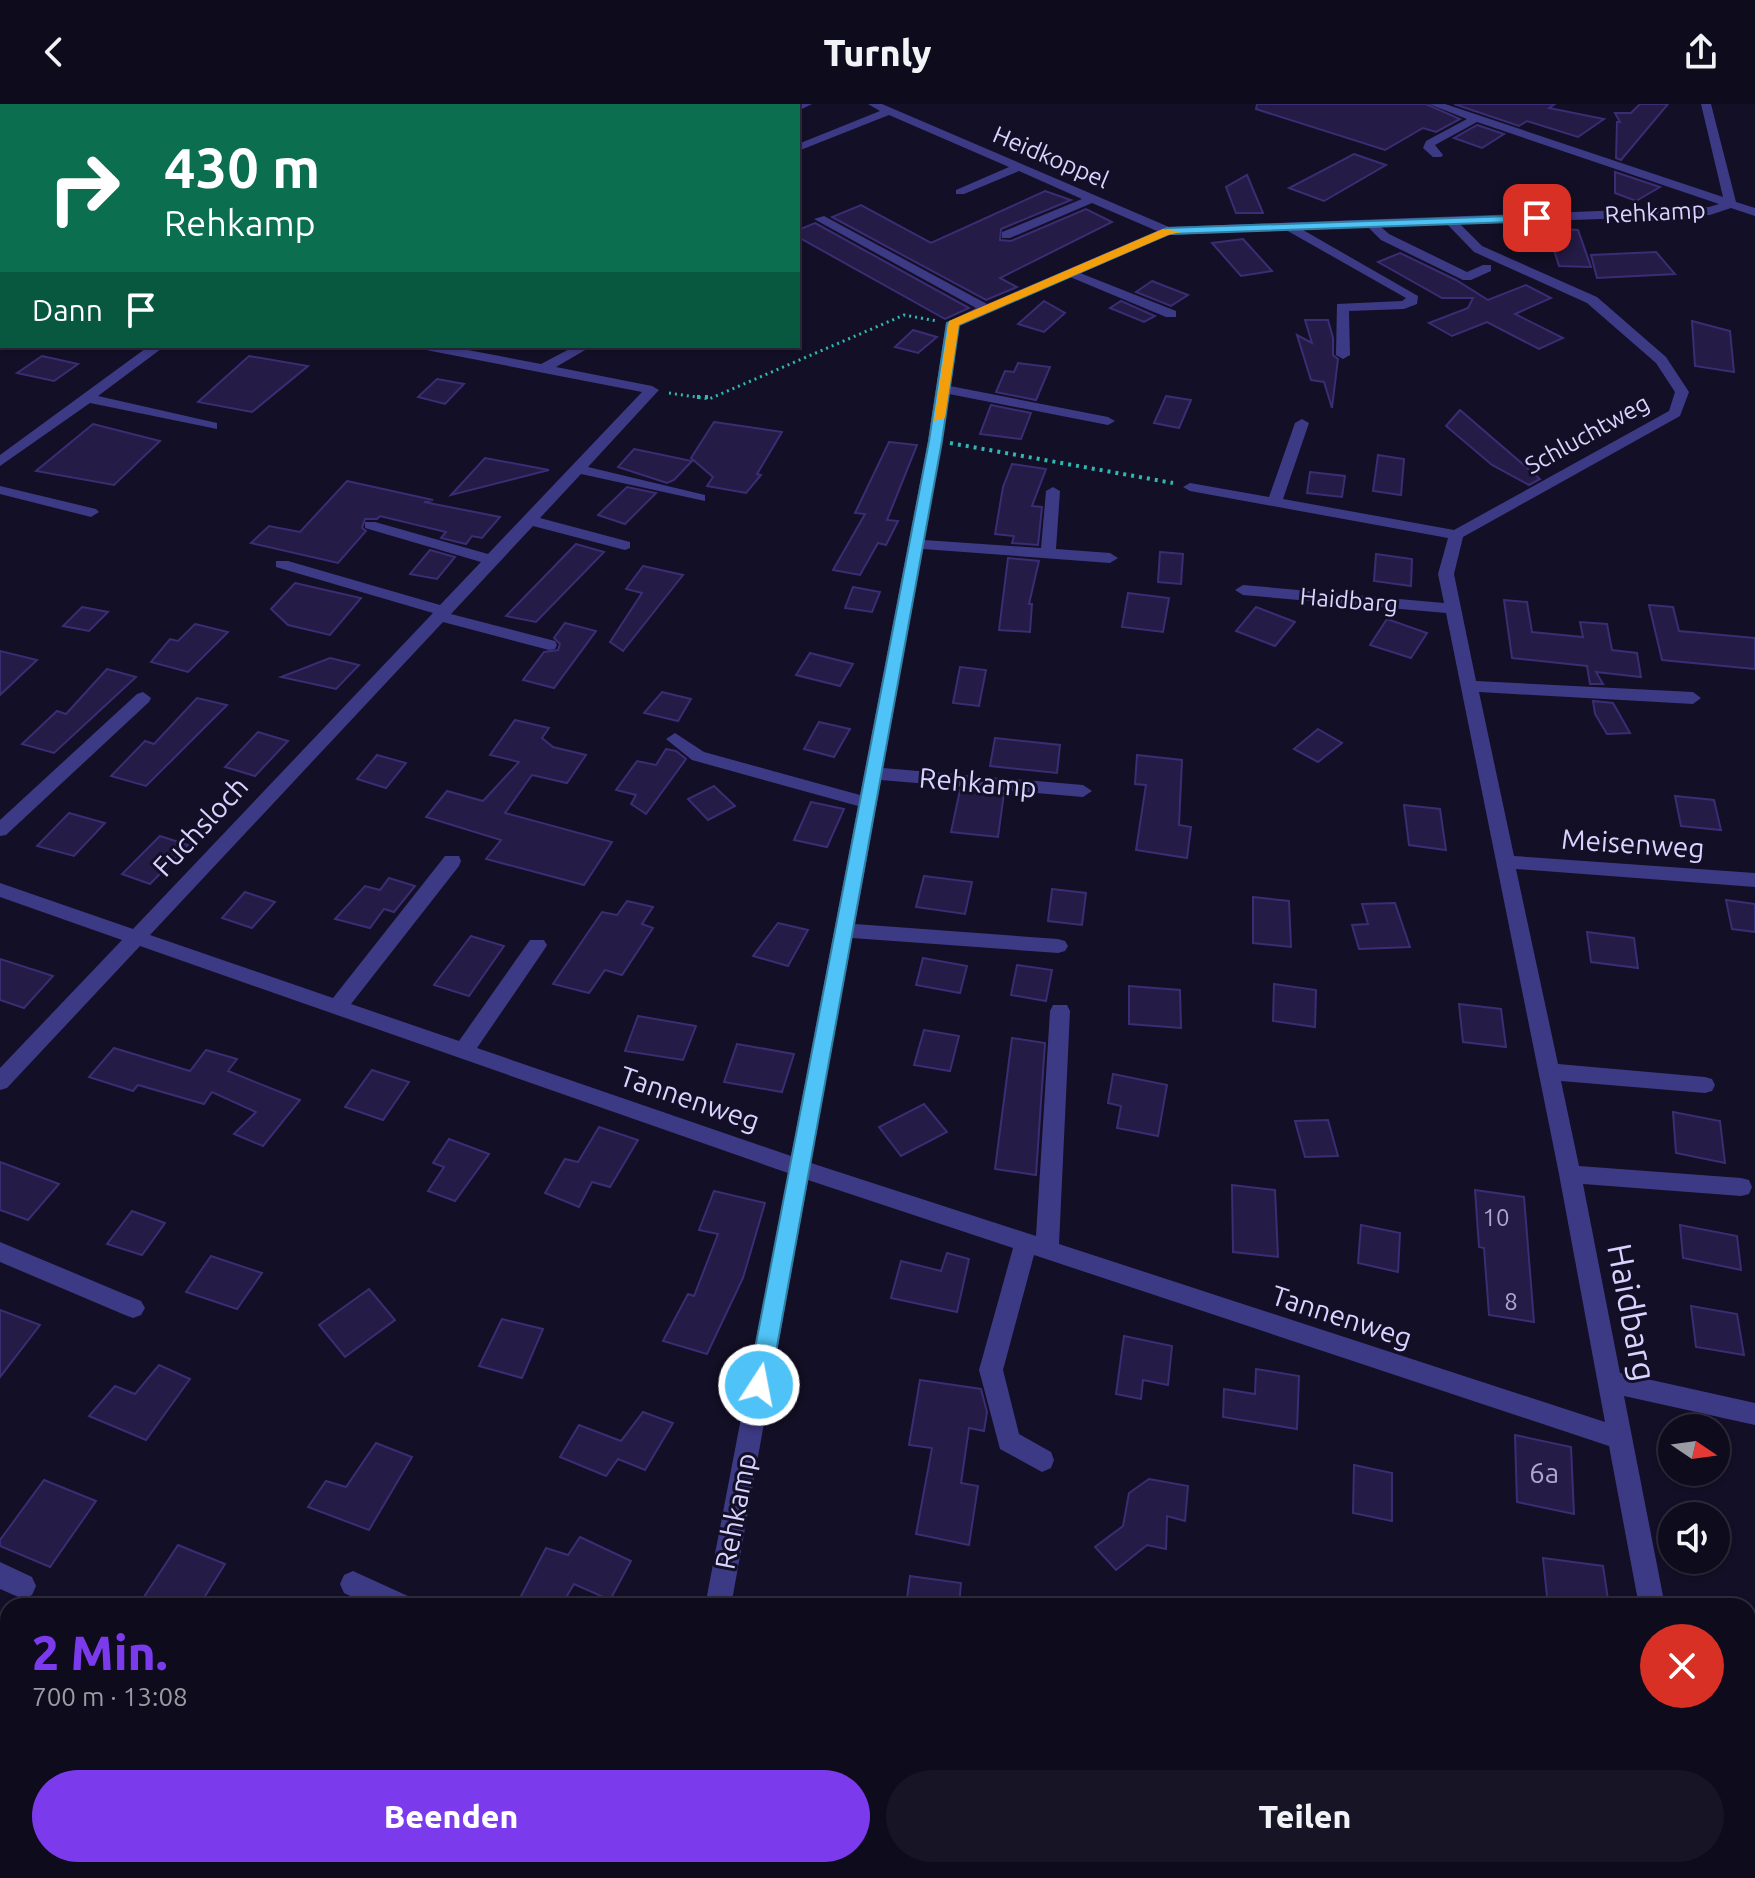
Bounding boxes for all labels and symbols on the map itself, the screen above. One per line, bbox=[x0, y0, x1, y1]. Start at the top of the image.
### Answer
street label: Heidkoppel bbox=[989, 121, 1113, 193]
pin bbox=[1503, 184, 1571, 252]
street label: Rehkamp bbox=[1604, 196, 1706, 228]
street label: Schluchtweg bbox=[1520, 389, 1654, 479]
street label: Haidbarg bbox=[1299, 582, 1399, 618]
street label: Rehkamp bbox=[918, 761, 1038, 803]
street label: Fuchsloch bbox=[146, 770, 254, 882]
street label: Meisenweg bbox=[1560, 823, 1706, 863]
street label: Tannenweg bbox=[616, 1060, 764, 1136]
house number: 10 bbox=[1482, 1204, 1510, 1231]
street label: Haidbarg bbox=[1601, 1240, 1665, 1384]
street label: Tannenweg bbox=[1268, 1279, 1416, 1353]
house number: 8 bbox=[1504, 1288, 1518, 1315]
position arrow bbox=[717, 1343, 801, 1427]
north arrow bbox=[1658, 1414, 1730, 1486]
street label: Rehkamp bbox=[709, 1450, 761, 1572]
house number: 6a bbox=[1529, 1457, 1559, 1488]

